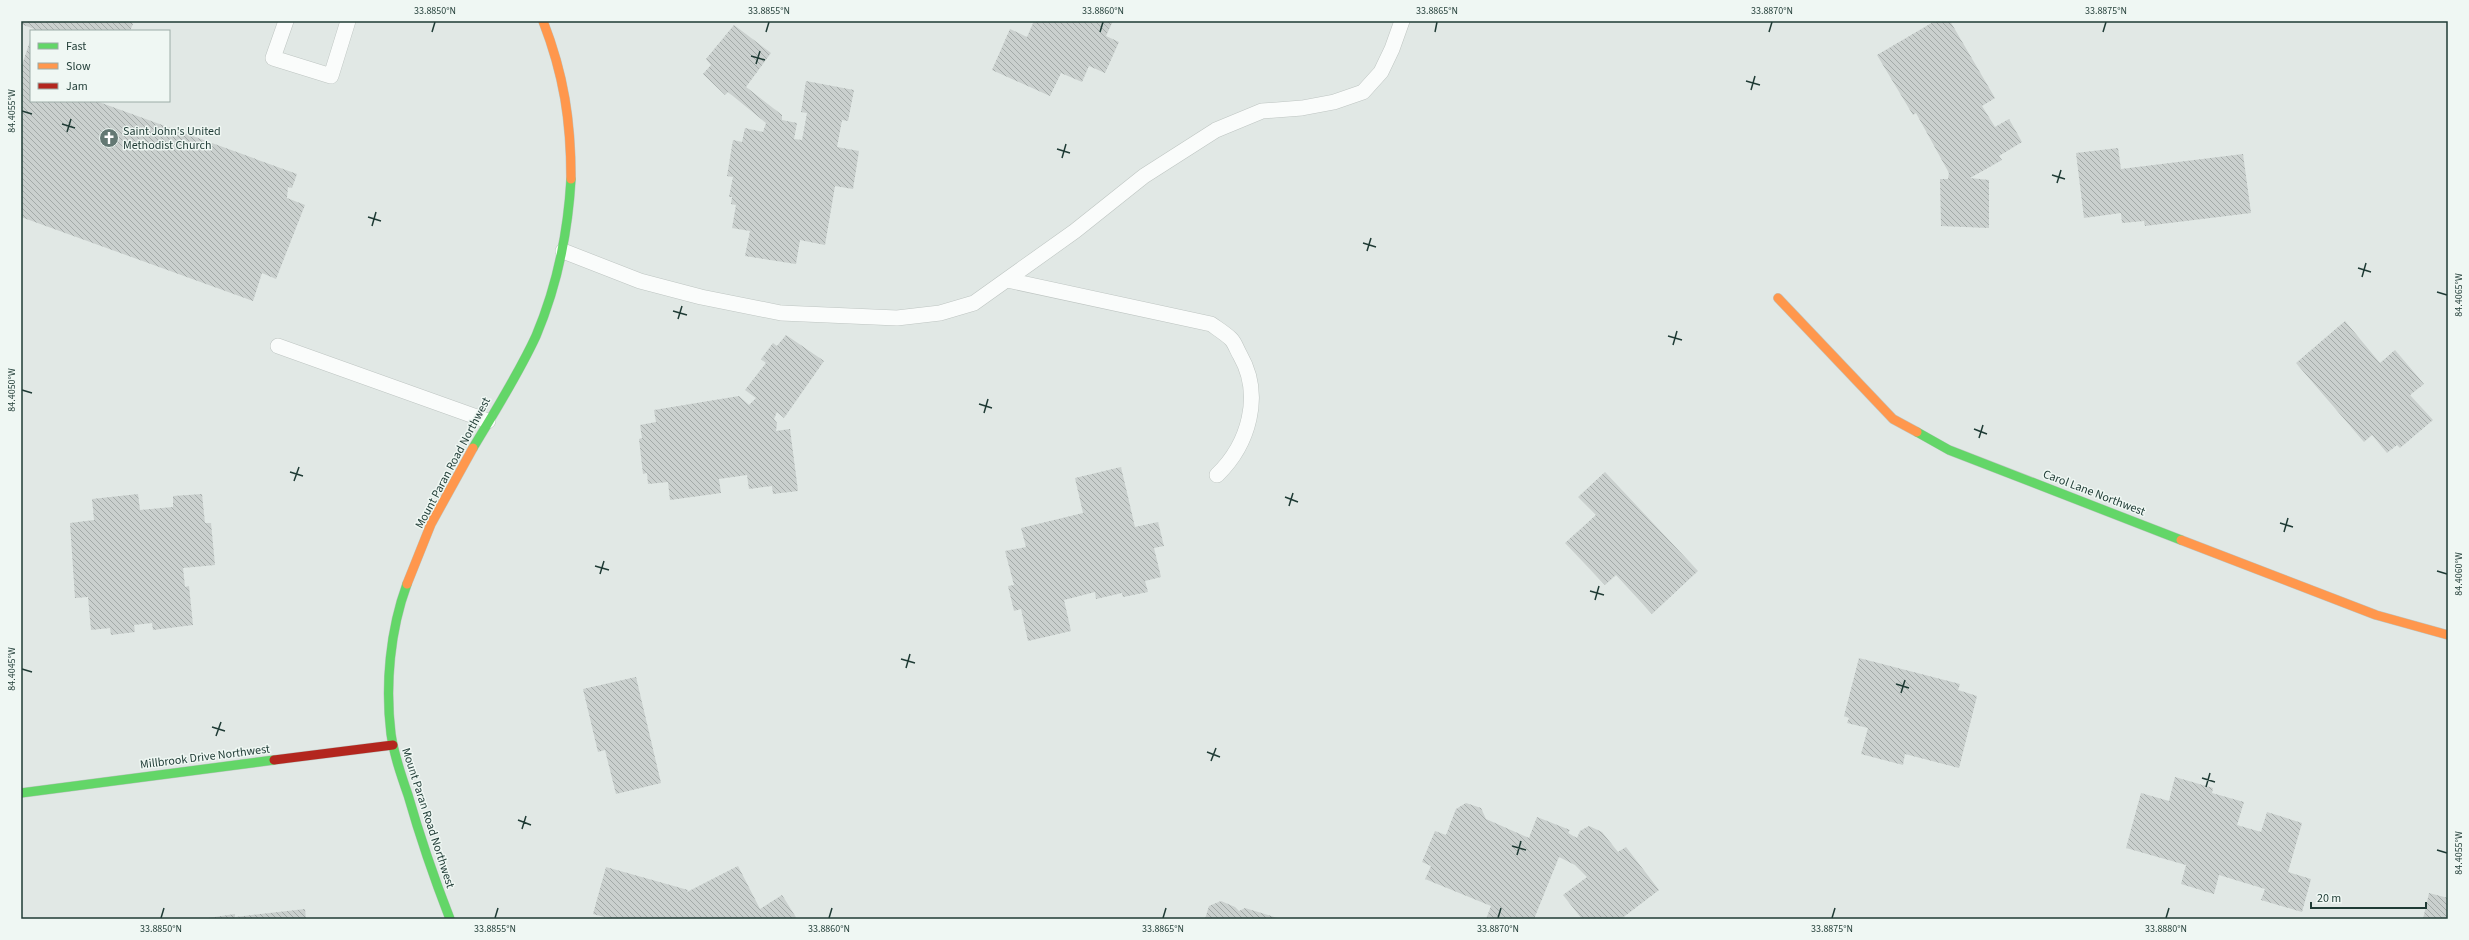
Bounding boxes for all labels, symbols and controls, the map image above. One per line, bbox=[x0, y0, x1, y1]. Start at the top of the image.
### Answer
text: 33.8850°N bbox=[414, 4, 456, 18]
text: 33.8855°N bbox=[748, 4, 790, 18]
text: 33.8860°N bbox=[1082, 4, 1124, 18]
text: 33.8865°N bbox=[1416, 4, 1458, 18]
text: 33.8870°N bbox=[1751, 4, 1793, 18]
text: 33.8875°N bbox=[2085, 4, 2127, 18]
legend bbox=[30, 30, 170, 102]
text: Fast bbox=[66, 38, 86, 55]
text: Slow bbox=[66, 58, 91, 75]
text: Jam bbox=[66, 78, 88, 95]
text: 84.4055°W bbox=[5, 89, 19, 133]
place label: Saint John's United Methodist Church bbox=[123, 123, 221, 154]
church icon: Saint John's United Methodist Church bbox=[98, 127, 120, 149]
text: 84.4065°W bbox=[2452, 273, 2466, 317]
text: 84.4050°W bbox=[5, 368, 19, 412]
street label: Mount Paran Road Northwest bbox=[411, 394, 495, 532]
street label: Carol Lane Northwest bbox=[2040, 466, 2148, 520]
text: 84.4060°W bbox=[2452, 552, 2466, 596]
text: 84.4045°W bbox=[5, 647, 19, 691]
street label: Millbrook Drive Northwest bbox=[139, 741, 271, 773]
street label: Mount Paran Road Northwest bbox=[397, 746, 459, 890]
text: 84.4055°W bbox=[2452, 831, 2466, 875]
scale bar bbox=[2311, 884, 2426, 910]
text: 20 m bbox=[2317, 890, 2341, 907]
text: 33.8850°N bbox=[140, 922, 182, 936]
text: 33.8855°N bbox=[474, 922, 516, 936]
text: 33.8860°N bbox=[808, 922, 850, 936]
text: 33.8865°N bbox=[1142, 922, 1184, 936]
text: 33.8870°N bbox=[1477, 922, 1519, 936]
text: 33.8875°N bbox=[1811, 922, 1853, 936]
text: 33.8880°N bbox=[2145, 922, 2187, 936]

